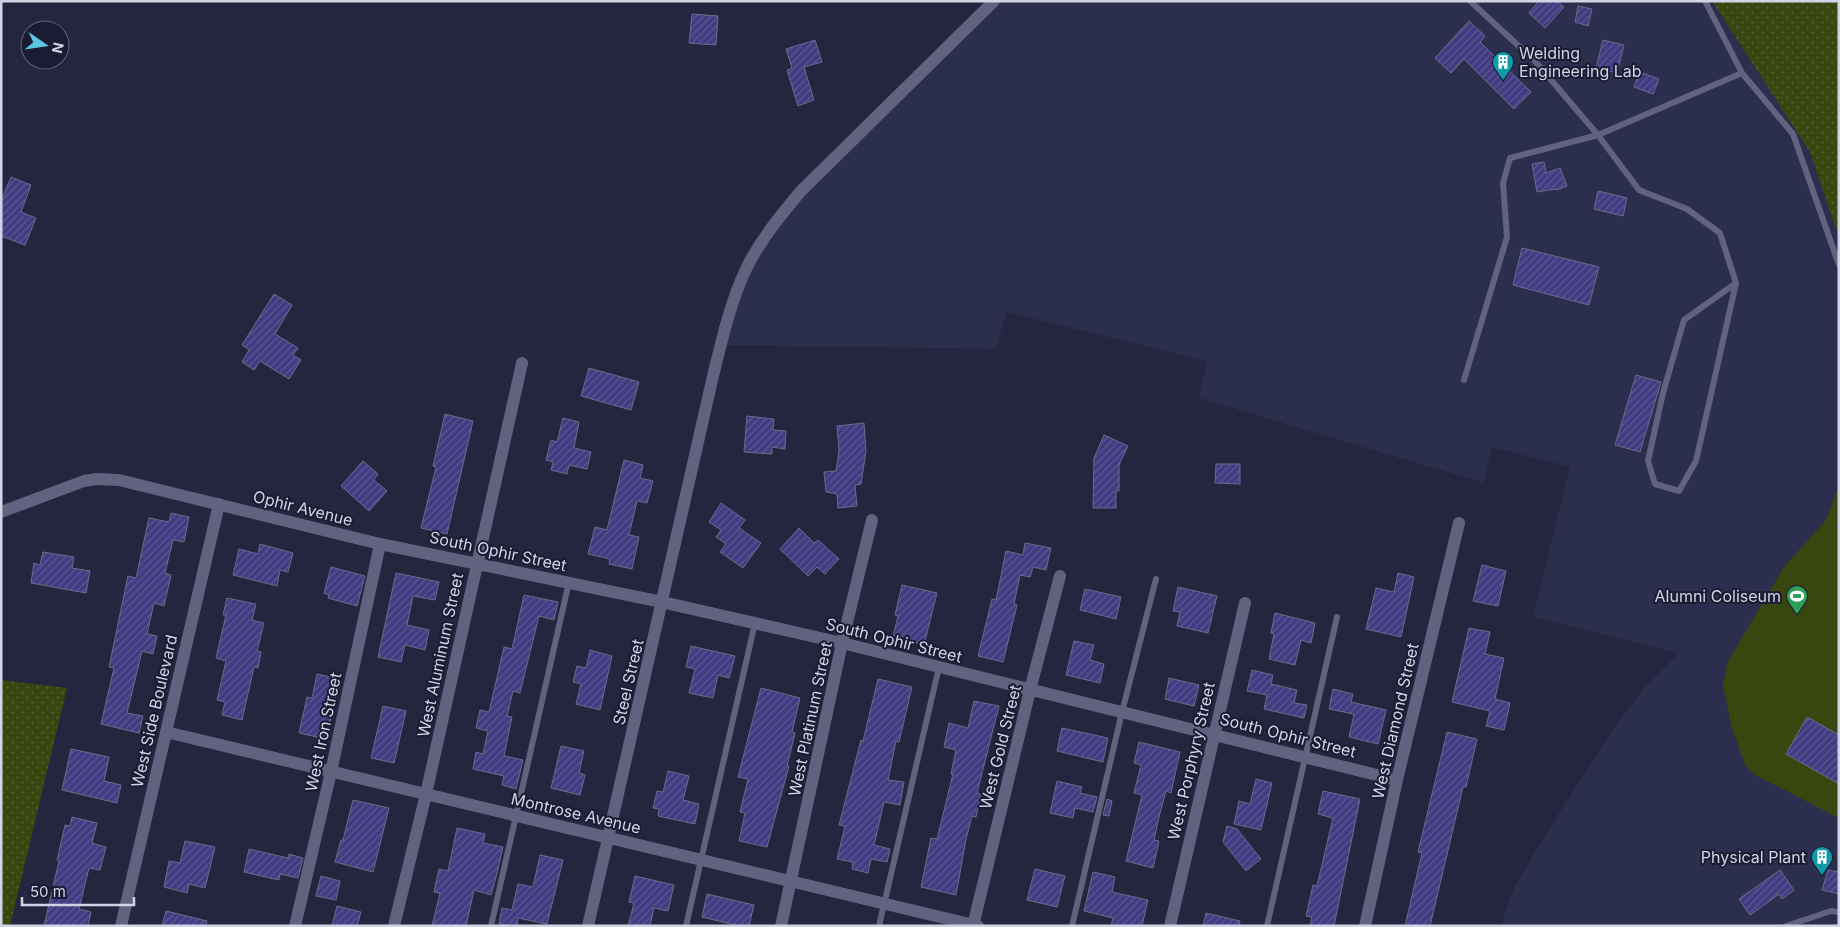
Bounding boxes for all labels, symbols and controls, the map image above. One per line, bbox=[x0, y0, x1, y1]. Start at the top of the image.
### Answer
north arrow bbox=[20, 20, 70, 70]
text: N bbox=[49, 41, 68, 55]
place label: Welding Engineering Lab bbox=[1519, 43, 1642, 81]
building icon: Welding Engineering Lab bbox=[1491, 50, 1515, 81]
street label: Ophir Avenue bbox=[251, 486, 355, 530]
street label: South Ophir Street bbox=[428, 527, 568, 575]
street label: West Aluminum Street bbox=[413, 571, 467, 739]
sports icon: Alumni Coliseum bbox=[1785, 584, 1809, 615]
place label: Alumni Coliseum bbox=[1655, 586, 1781, 606]
street label: South Ophir Street bbox=[824, 613, 964, 667]
street label: West Side Boulevard bbox=[127, 633, 181, 789]
street label: Steel Street bbox=[608, 637, 648, 727]
street label: West Platinum Street bbox=[784, 640, 836, 798]
street label: West Diamond Street bbox=[1367, 641, 1423, 801]
street label: West Iron Street bbox=[301, 671, 345, 793]
street label: West Porphyry Street bbox=[1163, 680, 1219, 842]
street label: West Gold Street bbox=[975, 683, 1025, 811]
street label: South Ophir Street bbox=[1218, 708, 1358, 762]
street label: Montrose Avenue bbox=[509, 788, 643, 838]
building icon: Physical Plant bbox=[1810, 845, 1834, 876]
place label: Physical Plant bbox=[1701, 847, 1806, 867]
scale bar bbox=[22, 874, 135, 906]
text: 50 m bbox=[30, 882, 66, 901]

